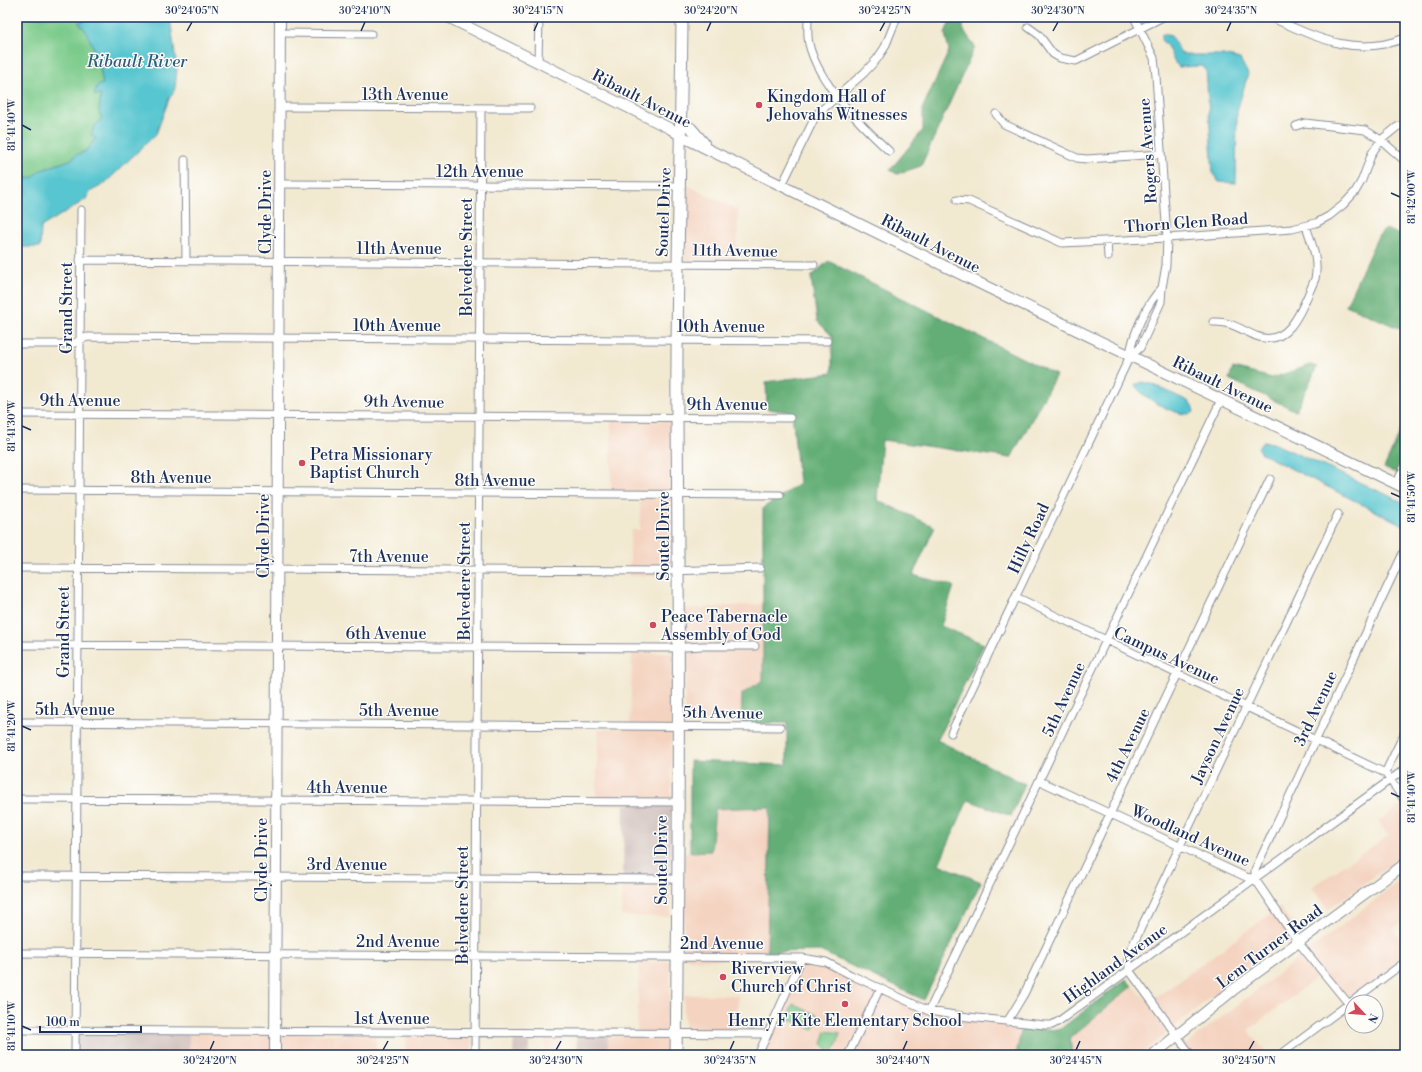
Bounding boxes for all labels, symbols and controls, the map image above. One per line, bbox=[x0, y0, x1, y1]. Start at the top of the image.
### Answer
text: 30°24'05"N bbox=[165, 5, 219, 17]
text: 30°24'10"N bbox=[339, 5, 391, 17]
text: 30°24'15"N bbox=[513, 5, 564, 17]
text: 30°24'20"N bbox=[684, 5, 738, 17]
text: 30°24'25"N bbox=[859, 5, 912, 17]
text: 30°24'30"N bbox=[1031, 5, 1085, 17]
text: 30°24'35"N bbox=[1205, 5, 1258, 17]
water label: Ribault River bbox=[86, 51, 188, 73]
street label: Ribault Avenue bbox=[588, 65, 695, 133]
street label: 13th Avenue bbox=[361, 85, 449, 105]
place label: Kingdom Hall of Jehovahs Witnesses bbox=[766, 87, 907, 125]
street label: Rogers Avenue bbox=[1134, 97, 1162, 205]
text: 81°41'40"W bbox=[6, 98, 18, 151]
marker: Kingdom Hall of Jehovahs Witnesses bbox=[754, 100, 764, 110]
street label: 12th Avenue bbox=[436, 162, 524, 182]
street label: Soutel Drive bbox=[652, 167, 676, 257]
text: 81°42'00"W bbox=[1406, 169, 1418, 224]
street label: Clyde Drive bbox=[256, 170, 276, 254]
street label: Belvedere Street bbox=[457, 197, 477, 317]
street label: Thorn Glen Road bbox=[1123, 209, 1249, 237]
street label: Ribault Avenue bbox=[877, 210, 984, 278]
street label: 11th Avenue bbox=[356, 239, 442, 259]
street label: 11th Avenue bbox=[692, 240, 778, 262]
street label: Grand Street bbox=[57, 262, 77, 354]
street label: 10th Avenue bbox=[353, 316, 441, 336]
street label: 10th Avenue bbox=[677, 317, 765, 337]
street label: Ribault Avenue bbox=[1169, 352, 1276, 418]
street label: 9th Avenue bbox=[39, 391, 121, 411]
street label: 9th Avenue bbox=[363, 391, 445, 413]
street label: 9th Avenue bbox=[686, 395, 768, 415]
text: 81°41'30"W bbox=[6, 399, 18, 452]
place label: Petra Missionary Baptist Church bbox=[309, 445, 433, 483]
marker: Petra Missionary Baptist Church bbox=[297, 458, 307, 468]
street label: 8th Avenue bbox=[130, 468, 212, 488]
text: 81°41'50"W bbox=[1406, 470, 1418, 523]
street label: 8th Avenue bbox=[454, 471, 536, 491]
street label: Soutel Drive bbox=[654, 491, 674, 581]
street label: Clyde Drive bbox=[254, 494, 274, 578]
street label: Hilly Road bbox=[1004, 500, 1054, 577]
street label: Belvedere Street bbox=[455, 521, 475, 641]
street label: 7th Avenue bbox=[349, 547, 429, 567]
street label: Grand Street bbox=[54, 586, 74, 678]
place label: Peace Tabernacle Assembly of God bbox=[660, 607, 788, 645]
marker: Peace Tabernacle Assembly of God bbox=[648, 620, 658, 630]
street label: Campus Avenue bbox=[1110, 623, 1223, 689]
street label: 6th Avenue bbox=[345, 624, 427, 644]
street label: 5th Avenue bbox=[1038, 659, 1090, 740]
street label: 3rd Avenue bbox=[1290, 668, 1342, 749]
street label: Jayson Avenue bbox=[1186, 684, 1249, 788]
text: 81°41'20"W bbox=[6, 699, 18, 752]
street label: 5th Avenue bbox=[35, 700, 115, 720]
street label: 5th Avenue bbox=[359, 701, 439, 721]
street label: 5th Avenue bbox=[683, 702, 763, 724]
street label: 4th Avenue bbox=[1101, 705, 1155, 786]
text: 81°41'40"W bbox=[1406, 770, 1418, 823]
street label: 4th Avenue bbox=[307, 778, 387, 798]
street label: Woodland Avenue bbox=[1127, 800, 1253, 871]
street label: Soutel Drive bbox=[652, 815, 672, 905]
street label: Clyde Drive bbox=[252, 818, 272, 902]
street label: Belvedere Street bbox=[453, 845, 473, 965]
street label: 3rd Avenue bbox=[307, 855, 387, 875]
street label: Lem Turner Road bbox=[1213, 901, 1326, 993]
street label: Highland Avenue bbox=[1060, 919, 1171, 1008]
street label: 2nd Avenue bbox=[356, 932, 440, 952]
street label: 2nd Avenue bbox=[680, 934, 764, 954]
place label: Riverview Church of Christ bbox=[731, 959, 852, 997]
marker: Riverview Church of Christ bbox=[718, 972, 728, 982]
north arrow bbox=[1344, 994, 1384, 1034]
marker: Henry F Kite Elementary School bbox=[840, 999, 850, 1009]
text: 81°41'10"W bbox=[6, 1000, 18, 1051]
scale bar bbox=[40, 1008, 141, 1034]
street label: 1st Avenue bbox=[354, 1009, 430, 1029]
place label: Henry F Kite Elementary School bbox=[728, 1011, 962, 1031]
text: N bbox=[1364, 1011, 1380, 1025]
text: 100 m bbox=[46, 1015, 80, 1030]
text: 30°24'20"N bbox=[183, 1055, 237, 1067]
text: 30°24'25"N bbox=[357, 1055, 410, 1067]
text: 30°24'30"N bbox=[529, 1055, 583, 1067]
text: 30°24'35"N bbox=[704, 1055, 757, 1067]
text: 30°24'40"N bbox=[876, 1055, 930, 1067]
text: 30°24'45"N bbox=[1050, 1055, 1103, 1067]
text: 30°24'50"N bbox=[1222, 1055, 1276, 1067]

